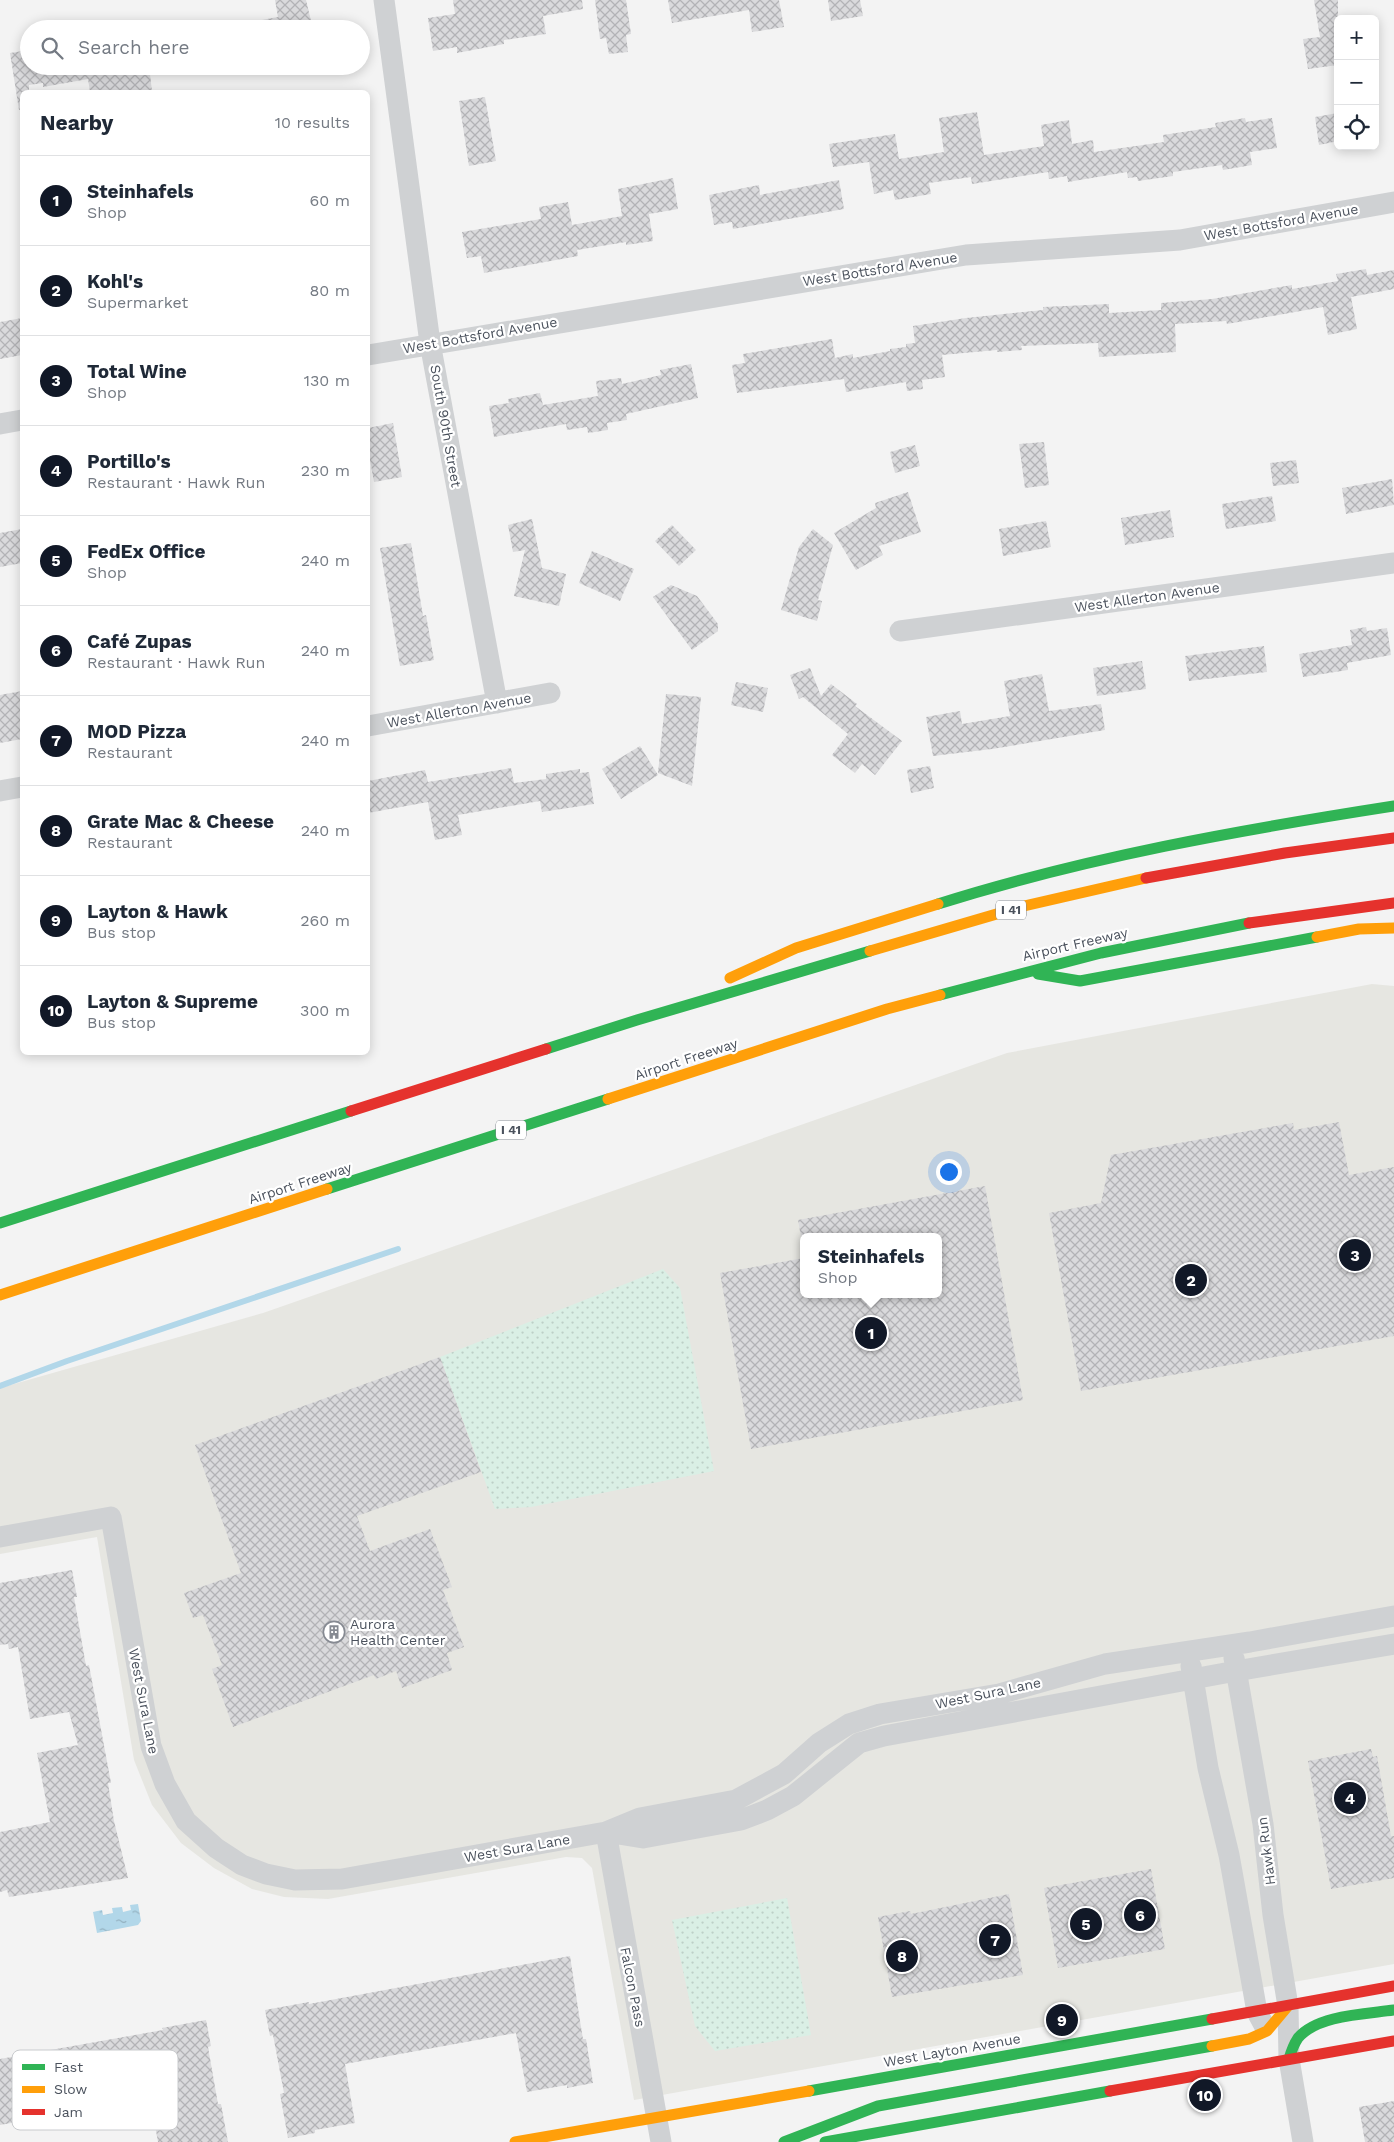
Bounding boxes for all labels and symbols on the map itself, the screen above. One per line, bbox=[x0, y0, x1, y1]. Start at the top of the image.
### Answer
street label: West Bottsford Avenue bbox=[1203, 201, 1359, 243]
street label: West Bottsford Avenue bbox=[802, 249, 958, 289]
street label: West Bottsford Avenue bbox=[402, 314, 558, 356]
street label: South 90th Street bbox=[427, 363, 465, 489]
street label: West Allerton Avenue bbox=[1073, 579, 1221, 615]
street label: West Allerton Avenue bbox=[386, 689, 532, 731]
road number: I 41 bbox=[996, 900, 1026, 920]
street label: Airport Freeway bbox=[1021, 924, 1130, 964]
street label: Airport Freeway bbox=[632, 1035, 740, 1083]
road number: I 41 bbox=[496, 1120, 526, 1140]
street label: Airport Freeway bbox=[246, 1159, 354, 1207]
your location bbox=[936, 1159, 962, 1185]
pin: 3 bbox=[1339, 1236, 1371, 1274]
pin: 2 bbox=[1175, 1261, 1207, 1299]
pin: 1 bbox=[855, 1314, 887, 1352]
place label: Aurora Health Center bbox=[350, 1616, 446, 1648]
building icon: Aurora Health Center bbox=[322, 1620, 346, 1644]
street label: West Sura Lane bbox=[126, 1647, 162, 1755]
street label: West Sura Lane bbox=[934, 1674, 1042, 1712]
pin: 4 bbox=[1334, 1779, 1366, 1817]
street label: Hawk Run bbox=[1254, 1816, 1278, 1886]
street label: West Sura Lane bbox=[463, 1831, 571, 1865]
pin: 6 bbox=[1124, 1896, 1156, 1934]
pin: 5 bbox=[1070, 1905, 1102, 1943]
pin: 7 bbox=[979, 1921, 1011, 1959]
pin: 8 bbox=[886, 1937, 918, 1975]
street label: Falcon Pass bbox=[617, 1946, 649, 2028]
pin: 9 bbox=[1046, 2001, 1078, 2039]
street label: West Layton Avenue bbox=[882, 2030, 1022, 2070]
legend bbox=[12, 2050, 178, 2130]
text: Fast bbox=[54, 2059, 83, 2075]
pin: 10 bbox=[1189, 2076, 1221, 2114]
text: Slow bbox=[54, 2081, 87, 2097]
text: Jam bbox=[54, 2104, 83, 2120]

